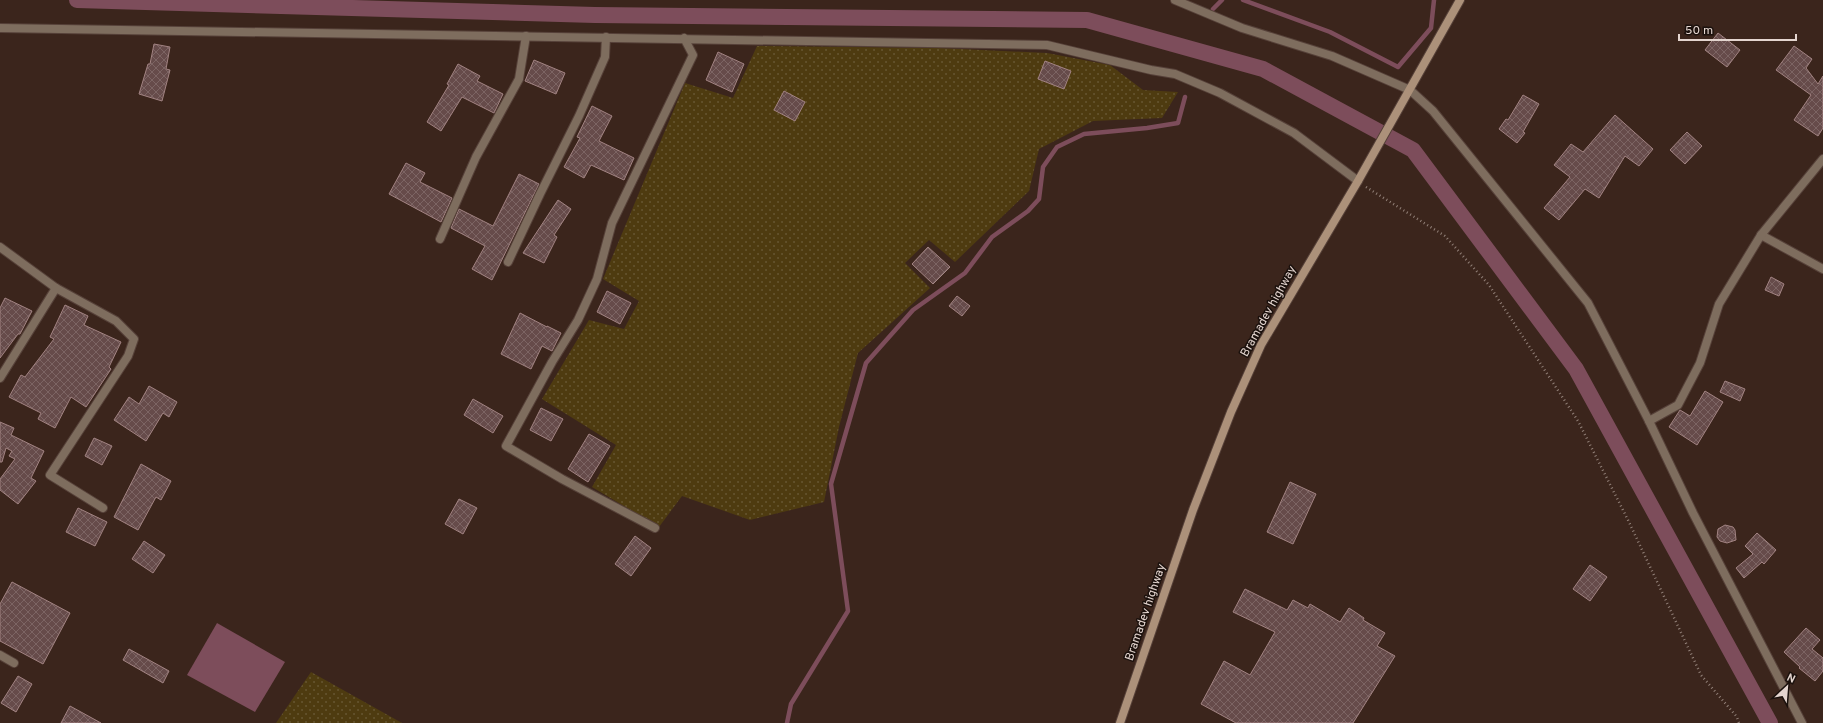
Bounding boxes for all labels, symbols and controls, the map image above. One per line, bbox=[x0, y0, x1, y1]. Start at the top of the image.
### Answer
scale bar bbox=[1679, 16, 1796, 42]
text: 50 m bbox=[1685, 23, 1713, 39]
street label: Bramadev highway bbox=[1237, 263, 1301, 360]
street label: Bramadev highway bbox=[1122, 562, 1170, 663]
north arrow bbox=[1767, 667, 1807, 707]
text: N bbox=[1784, 671, 1798, 687]

